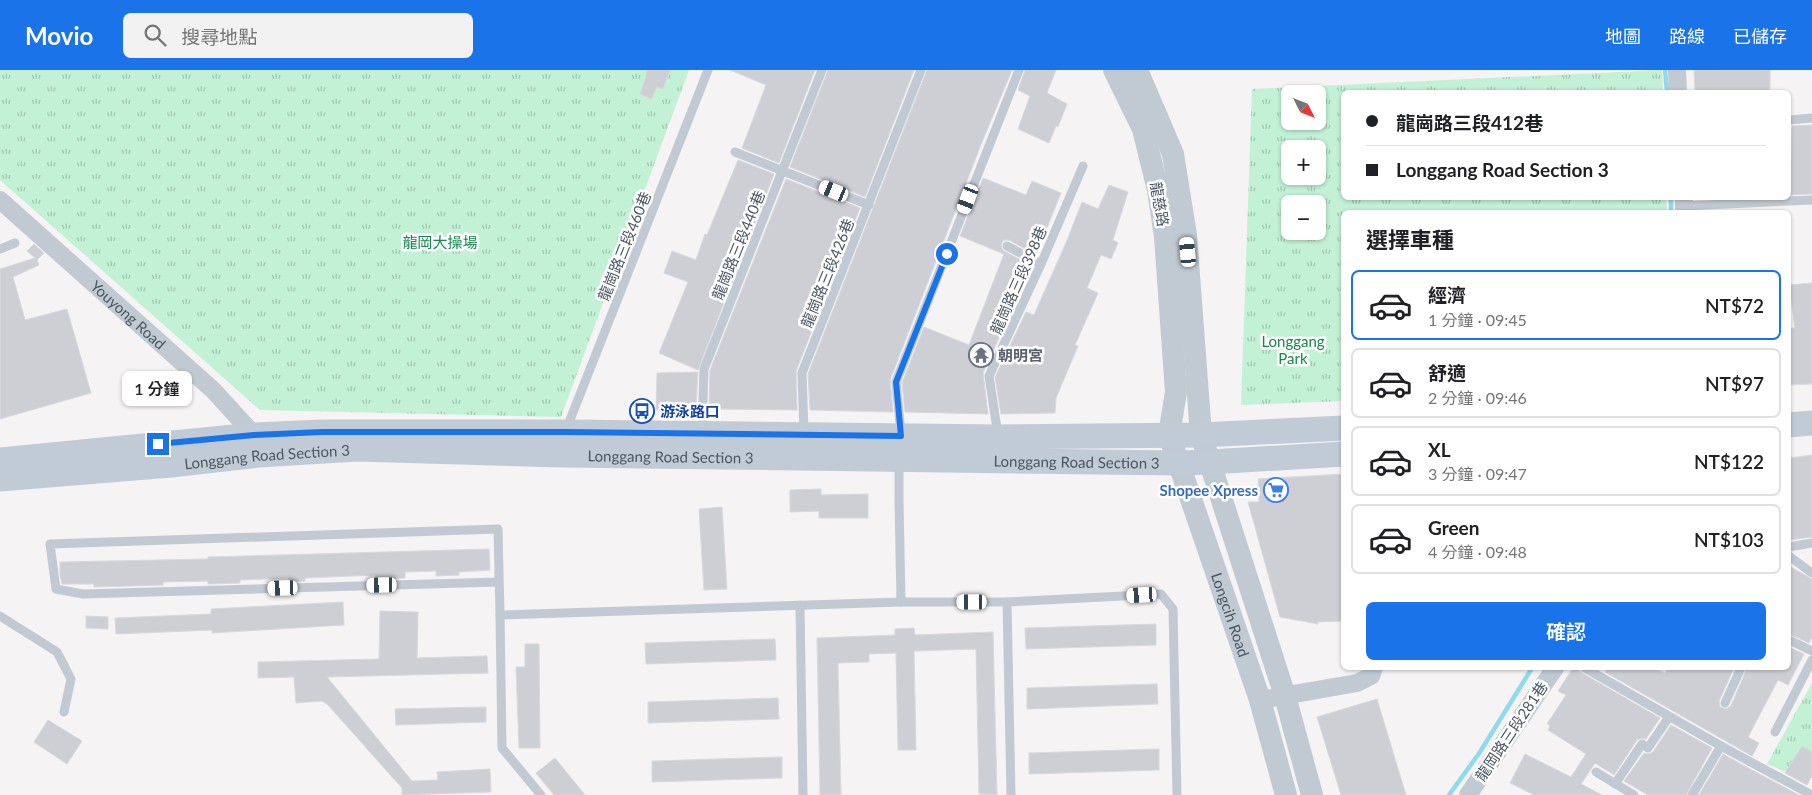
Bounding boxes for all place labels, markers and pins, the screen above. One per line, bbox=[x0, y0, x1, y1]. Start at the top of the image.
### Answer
temple icon: 朝明宮 bbox=[968, 342, 994, 368]
place label: 朝明宮 bbox=[998, 346, 1043, 364]
bus stop icon: 游泳路口 bbox=[629, 398, 655, 424]
place label: 游泳路口 bbox=[660, 402, 720, 420]
supermarket icon: Shopee Xpress bbox=[1263, 477, 1289, 503]
place label: Shopee Xpress bbox=[1160, 481, 1258, 499]

